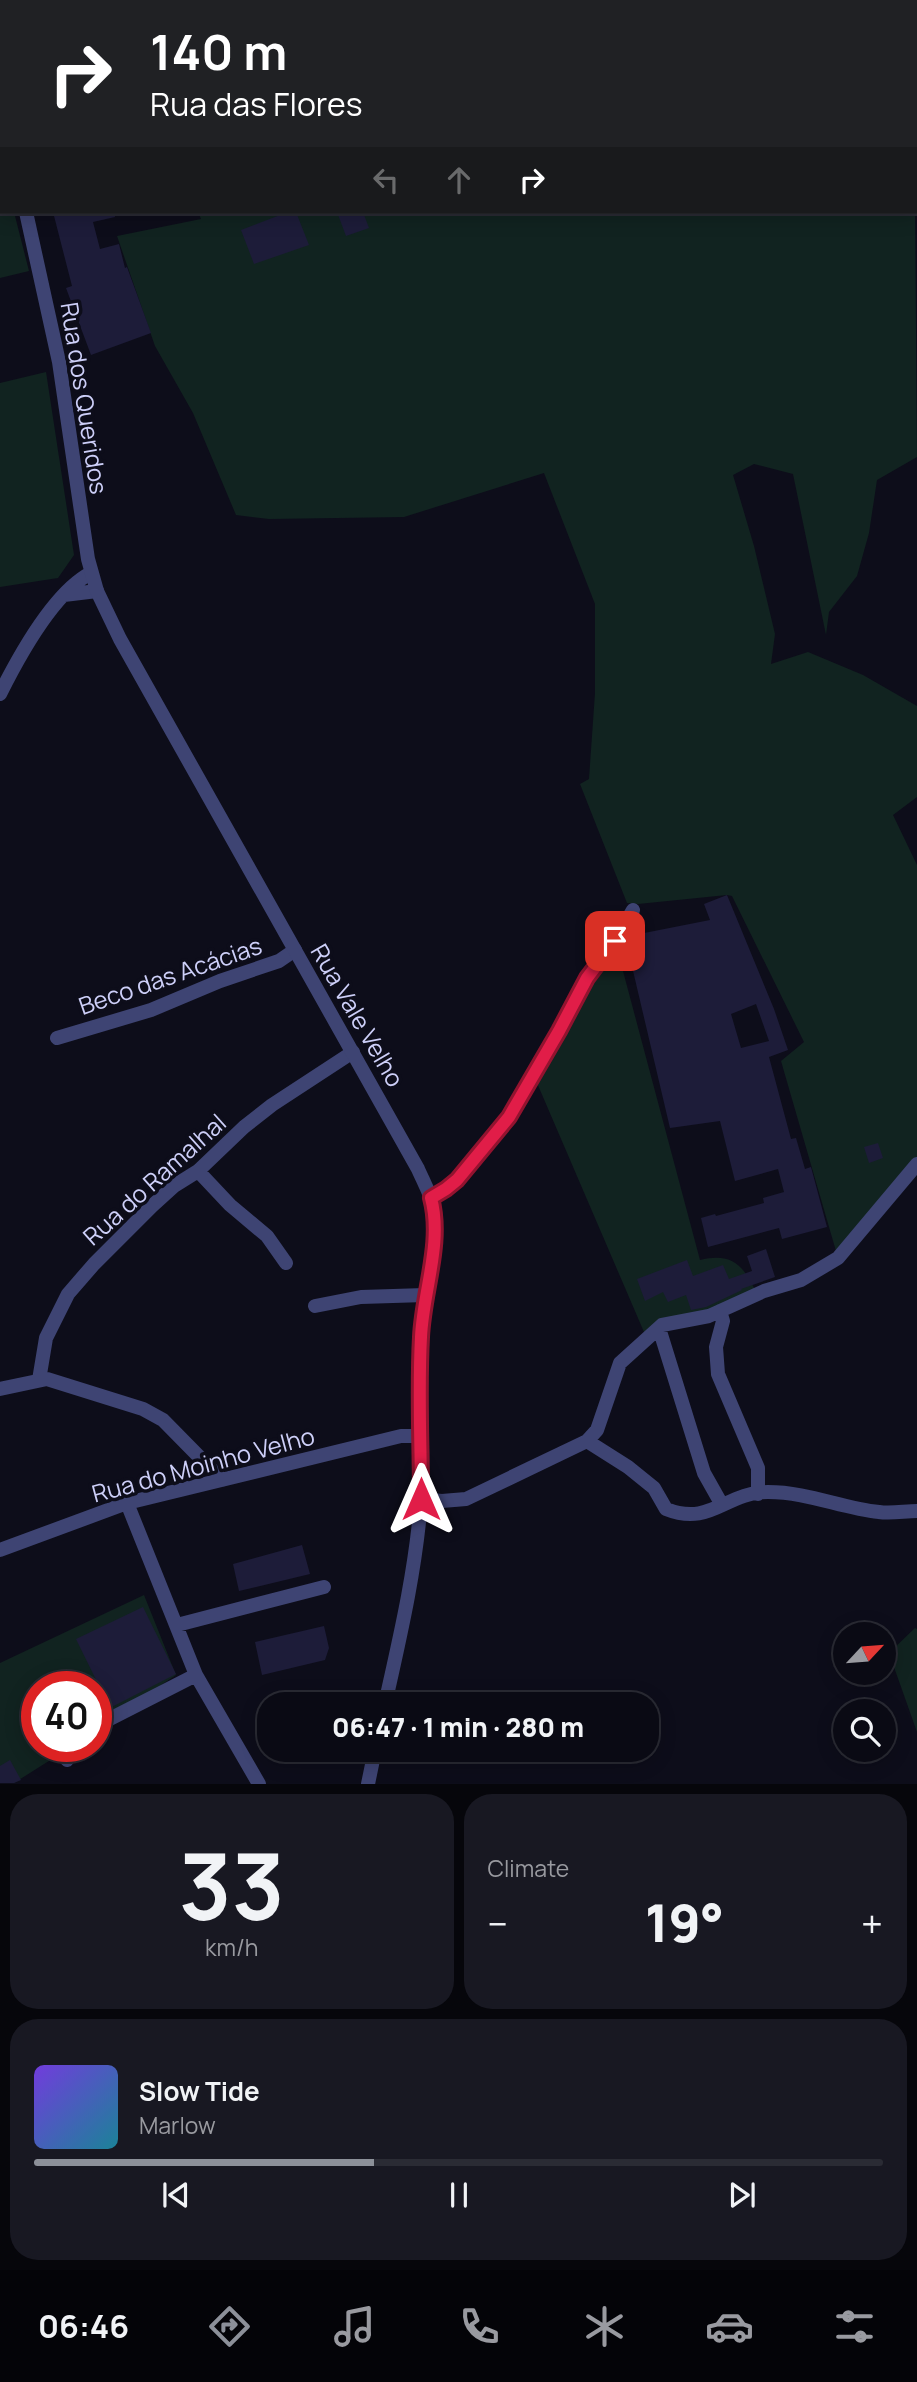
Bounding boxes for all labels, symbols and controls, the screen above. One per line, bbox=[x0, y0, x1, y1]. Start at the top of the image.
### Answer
text: 140 m bbox=[150, 18, 287, 85]
icon: right bbox=[35, 28, 126, 119]
text: Rua das Flores bbox=[150, 82, 363, 126]
icon: left bbox=[367, 161, 405, 199]
icon: ahead bbox=[440, 161, 478, 199]
icon: right bbox=[513, 161, 551, 199]
street label: Rua dos Queridos bbox=[54, 300, 116, 496]
pin bbox=[585, 911, 645, 971]
icon: arrive bbox=[596, 922, 634, 960]
street label: Beco das Acácias bbox=[74, 928, 266, 1022]
street label: Rua Vale Velho bbox=[304, 938, 412, 1092]
street label: Rua do Ramalhal bbox=[75, 1106, 233, 1252]
street label: Rua do Moinho Velho bbox=[88, 1418, 318, 1510]
position arrow bbox=[384, 1462, 458, 1536]
north arrow bbox=[833, 1622, 896, 1685]
map controls bbox=[833, 1622, 896, 1762]
speed limit sign: 40 bbox=[21, 1671, 112, 1762]
button: search bbox=[833, 1699, 896, 1762]
text: 06:47 · 1 min · 280 m bbox=[332, 1709, 584, 1745]
text: 33 bbox=[179, 1823, 285, 1947]
text: Climate bbox=[488, 1852, 569, 1884]
text: 19° bbox=[645, 1887, 724, 1958]
text: − bbox=[488, 1897, 508, 1949]
text: + bbox=[861, 1897, 883, 1949]
text: km/h bbox=[205, 1931, 259, 1963]
text: Slow Tide bbox=[139, 2073, 260, 2109]
text: Marlow bbox=[139, 2109, 216, 2141]
icon: previous bbox=[157, 2176, 195, 2214]
icon: pause bbox=[440, 2176, 478, 2214]
icon: next bbox=[723, 2176, 761, 2214]
icon: directions bbox=[205, 2302, 254, 2351]
icon: music bbox=[330, 2302, 379, 2351]
icon: phone bbox=[455, 2302, 504, 2351]
icon: climate bbox=[580, 2302, 629, 2351]
icon: car bbox=[705, 2302, 754, 2351]
icon: filters bbox=[830, 2302, 879, 2351]
text: 06:46 bbox=[38, 2304, 129, 2348]

